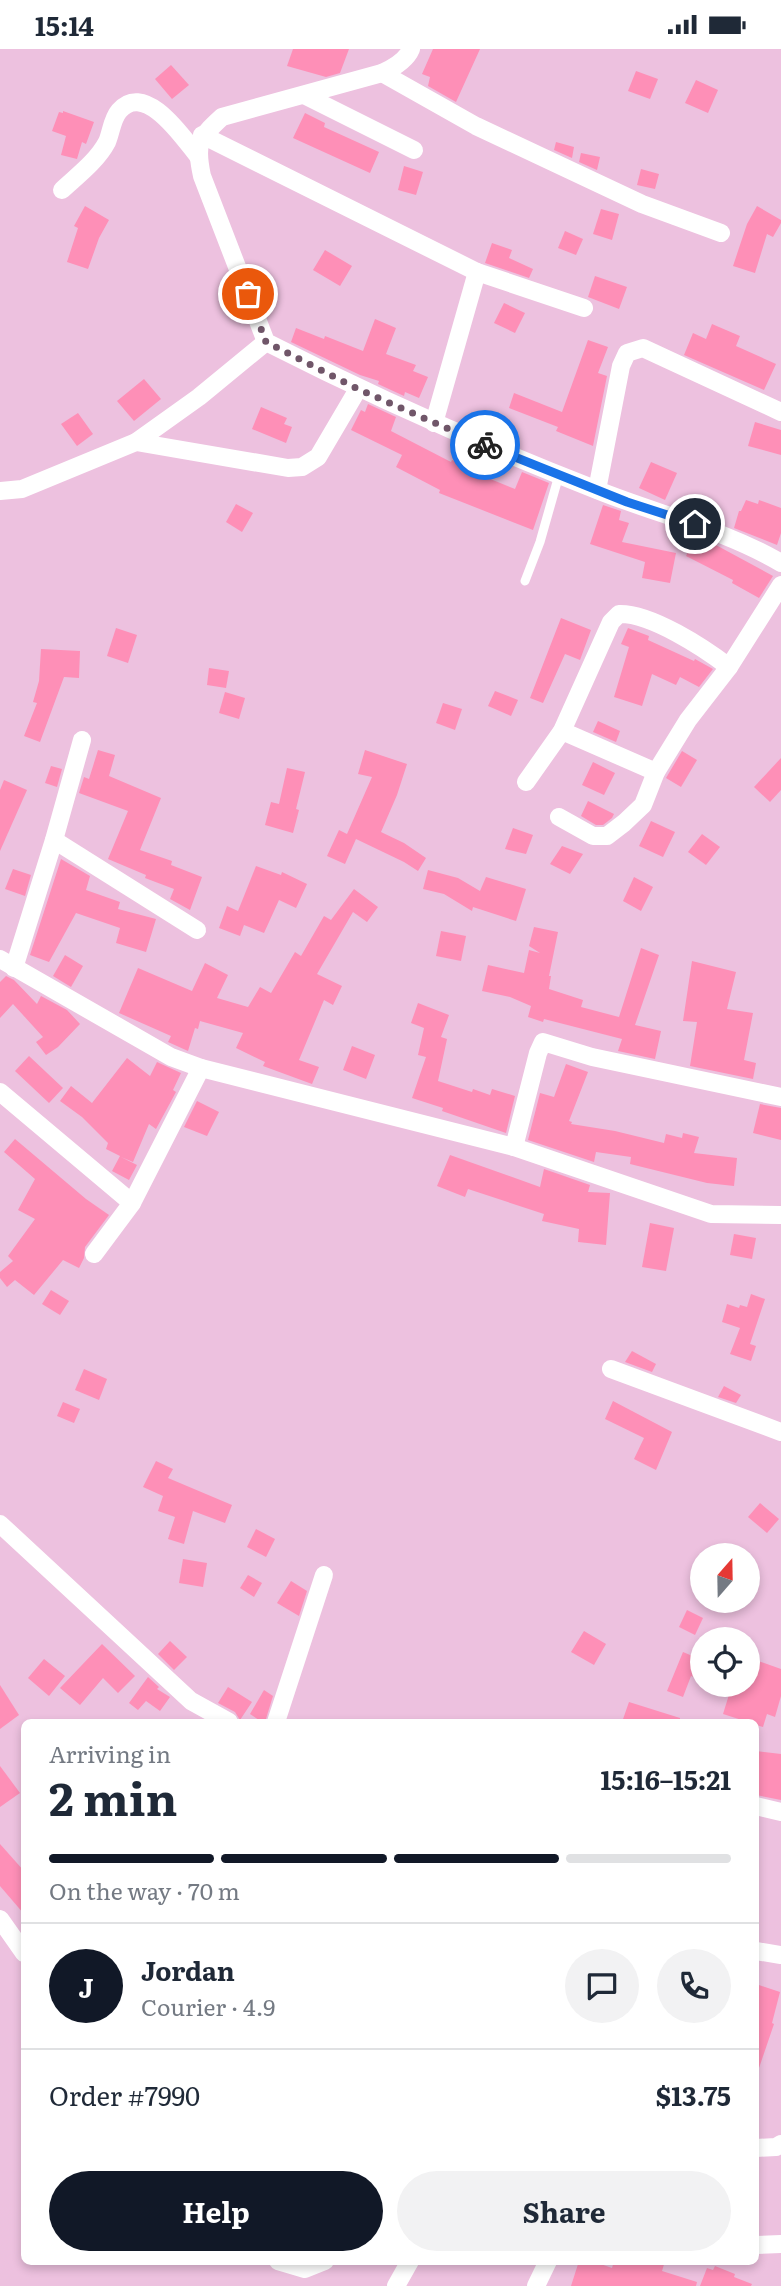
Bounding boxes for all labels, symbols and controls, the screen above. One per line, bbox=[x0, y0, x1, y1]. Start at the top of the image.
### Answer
text: 15:14 bbox=[35, 5, 94, 44]
pin bbox=[218, 264, 278, 324]
icon: bag bbox=[229, 275, 267, 313]
courier bbox=[450, 410, 520, 480]
icon: bike bbox=[466, 426, 504, 464]
pin bbox=[665, 494, 725, 554]
icon: home bbox=[676, 505, 714, 543]
north arrow bbox=[690, 1543, 760, 1613]
map controls bbox=[690, 1543, 760, 1697]
button: locate bbox=[690, 1627, 760, 1697]
text: Arriving in bbox=[49, 1736, 171, 1770]
text: 15:16–15:21 bbox=[601, 1759, 731, 1798]
text: 2 min bbox=[49, 1762, 178, 1830]
text: On the way · 70 m bbox=[49, 1873, 240, 1907]
button: chat bbox=[565, 1949, 639, 2023]
button: phone bbox=[657, 1949, 731, 2023]
text: Jordan bbox=[141, 1950, 235, 1989]
text: J bbox=[79, 1967, 93, 2006]
text: Courier · 4.9 bbox=[141, 1989, 275, 2023]
text: Order #7990 bbox=[49, 2075, 200, 2114]
text: $13.75 bbox=[656, 2075, 731, 2114]
button: Help bbox=[49, 2171, 383, 2251]
button: Share bbox=[397, 2171, 731, 2251]

